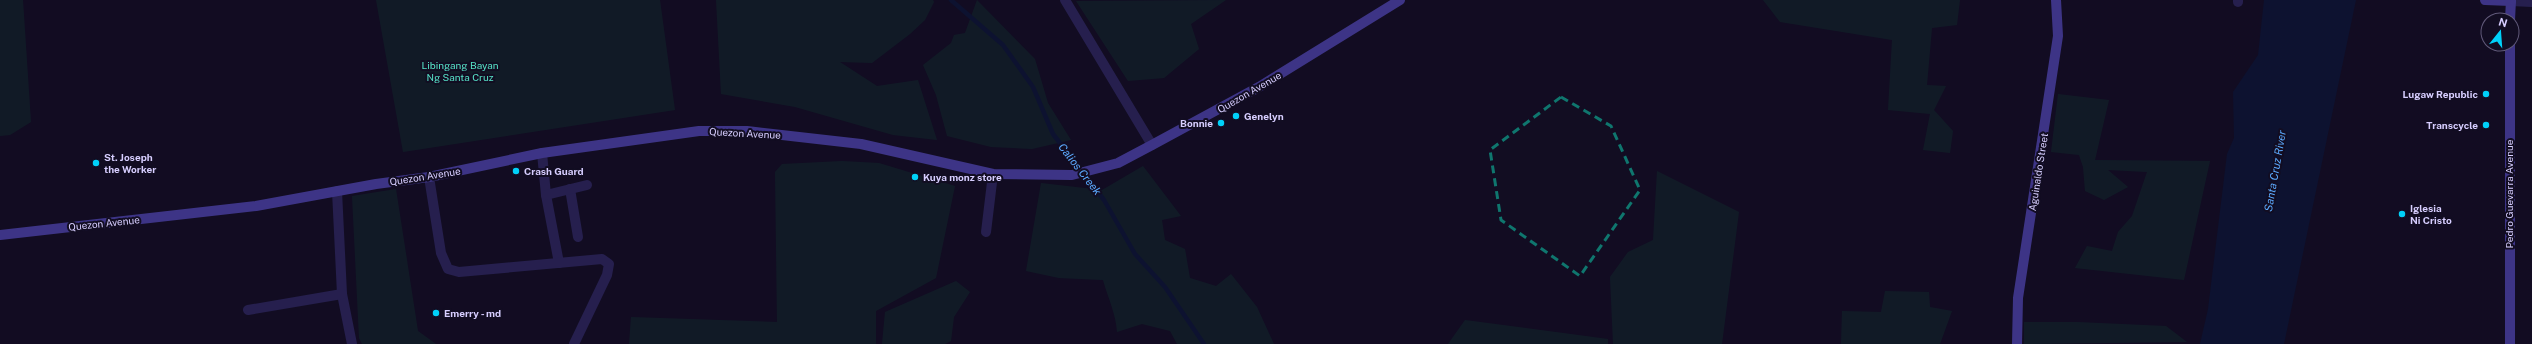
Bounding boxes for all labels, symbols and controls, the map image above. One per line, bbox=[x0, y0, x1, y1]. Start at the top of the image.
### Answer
north arrow bbox=[2480, 12, 2520, 52]
text: N bbox=[2497, 15, 2509, 29]
park label: Libingang Bayan Ng Santa Cruz bbox=[421, 59, 499, 83]
street label: Quezon Avenue bbox=[1215, 69, 1283, 115]
place label: Lugaw Republic bbox=[2403, 88, 2479, 100]
marker: Lugaw Republic bbox=[2481, 89, 2491, 99]
place label: Genelyn bbox=[1244, 110, 1284, 122]
marker: Genelyn bbox=[1231, 111, 1241, 121]
place label: Bonnie bbox=[1180, 117, 1213, 129]
marker: Bonnie bbox=[1216, 118, 1226, 128]
place label: Transcycle bbox=[2426, 119, 2478, 131]
marker: Transcycle bbox=[2481, 120, 2491, 130]
street label: Quezon Avenue bbox=[709, 125, 781, 141]
water label: Santa Cruz River bbox=[2262, 129, 2288, 212]
street label: Aguinaldo Street bbox=[2026, 132, 2050, 212]
street label: Pedro Guevarra Avenue bbox=[2503, 139, 2515, 248]
water label: Calios Creek bbox=[1056, 141, 1104, 197]
place label: St. Joseph the Worker bbox=[104, 151, 156, 175]
marker: St. Joseph the Worker bbox=[91, 158, 101, 168]
street label: Quezon Avenue bbox=[389, 164, 462, 188]
place label: Crash Guard bbox=[524, 165, 584, 177]
marker: Crash Guard bbox=[511, 166, 521, 176]
place label: Kuya monz store bbox=[923, 171, 1002, 183]
marker: Kuya monz store bbox=[910, 172, 920, 182]
place label: Iglesia Ni Cristo bbox=[2410, 202, 2452, 226]
marker: Iglesia Ni Cristo bbox=[2397, 209, 2407, 219]
street label: Quezon Avenue bbox=[68, 213, 141, 233]
place label: Emerry - md bbox=[444, 307, 501, 319]
marker: Emerry - md bbox=[431, 308, 441, 318]

